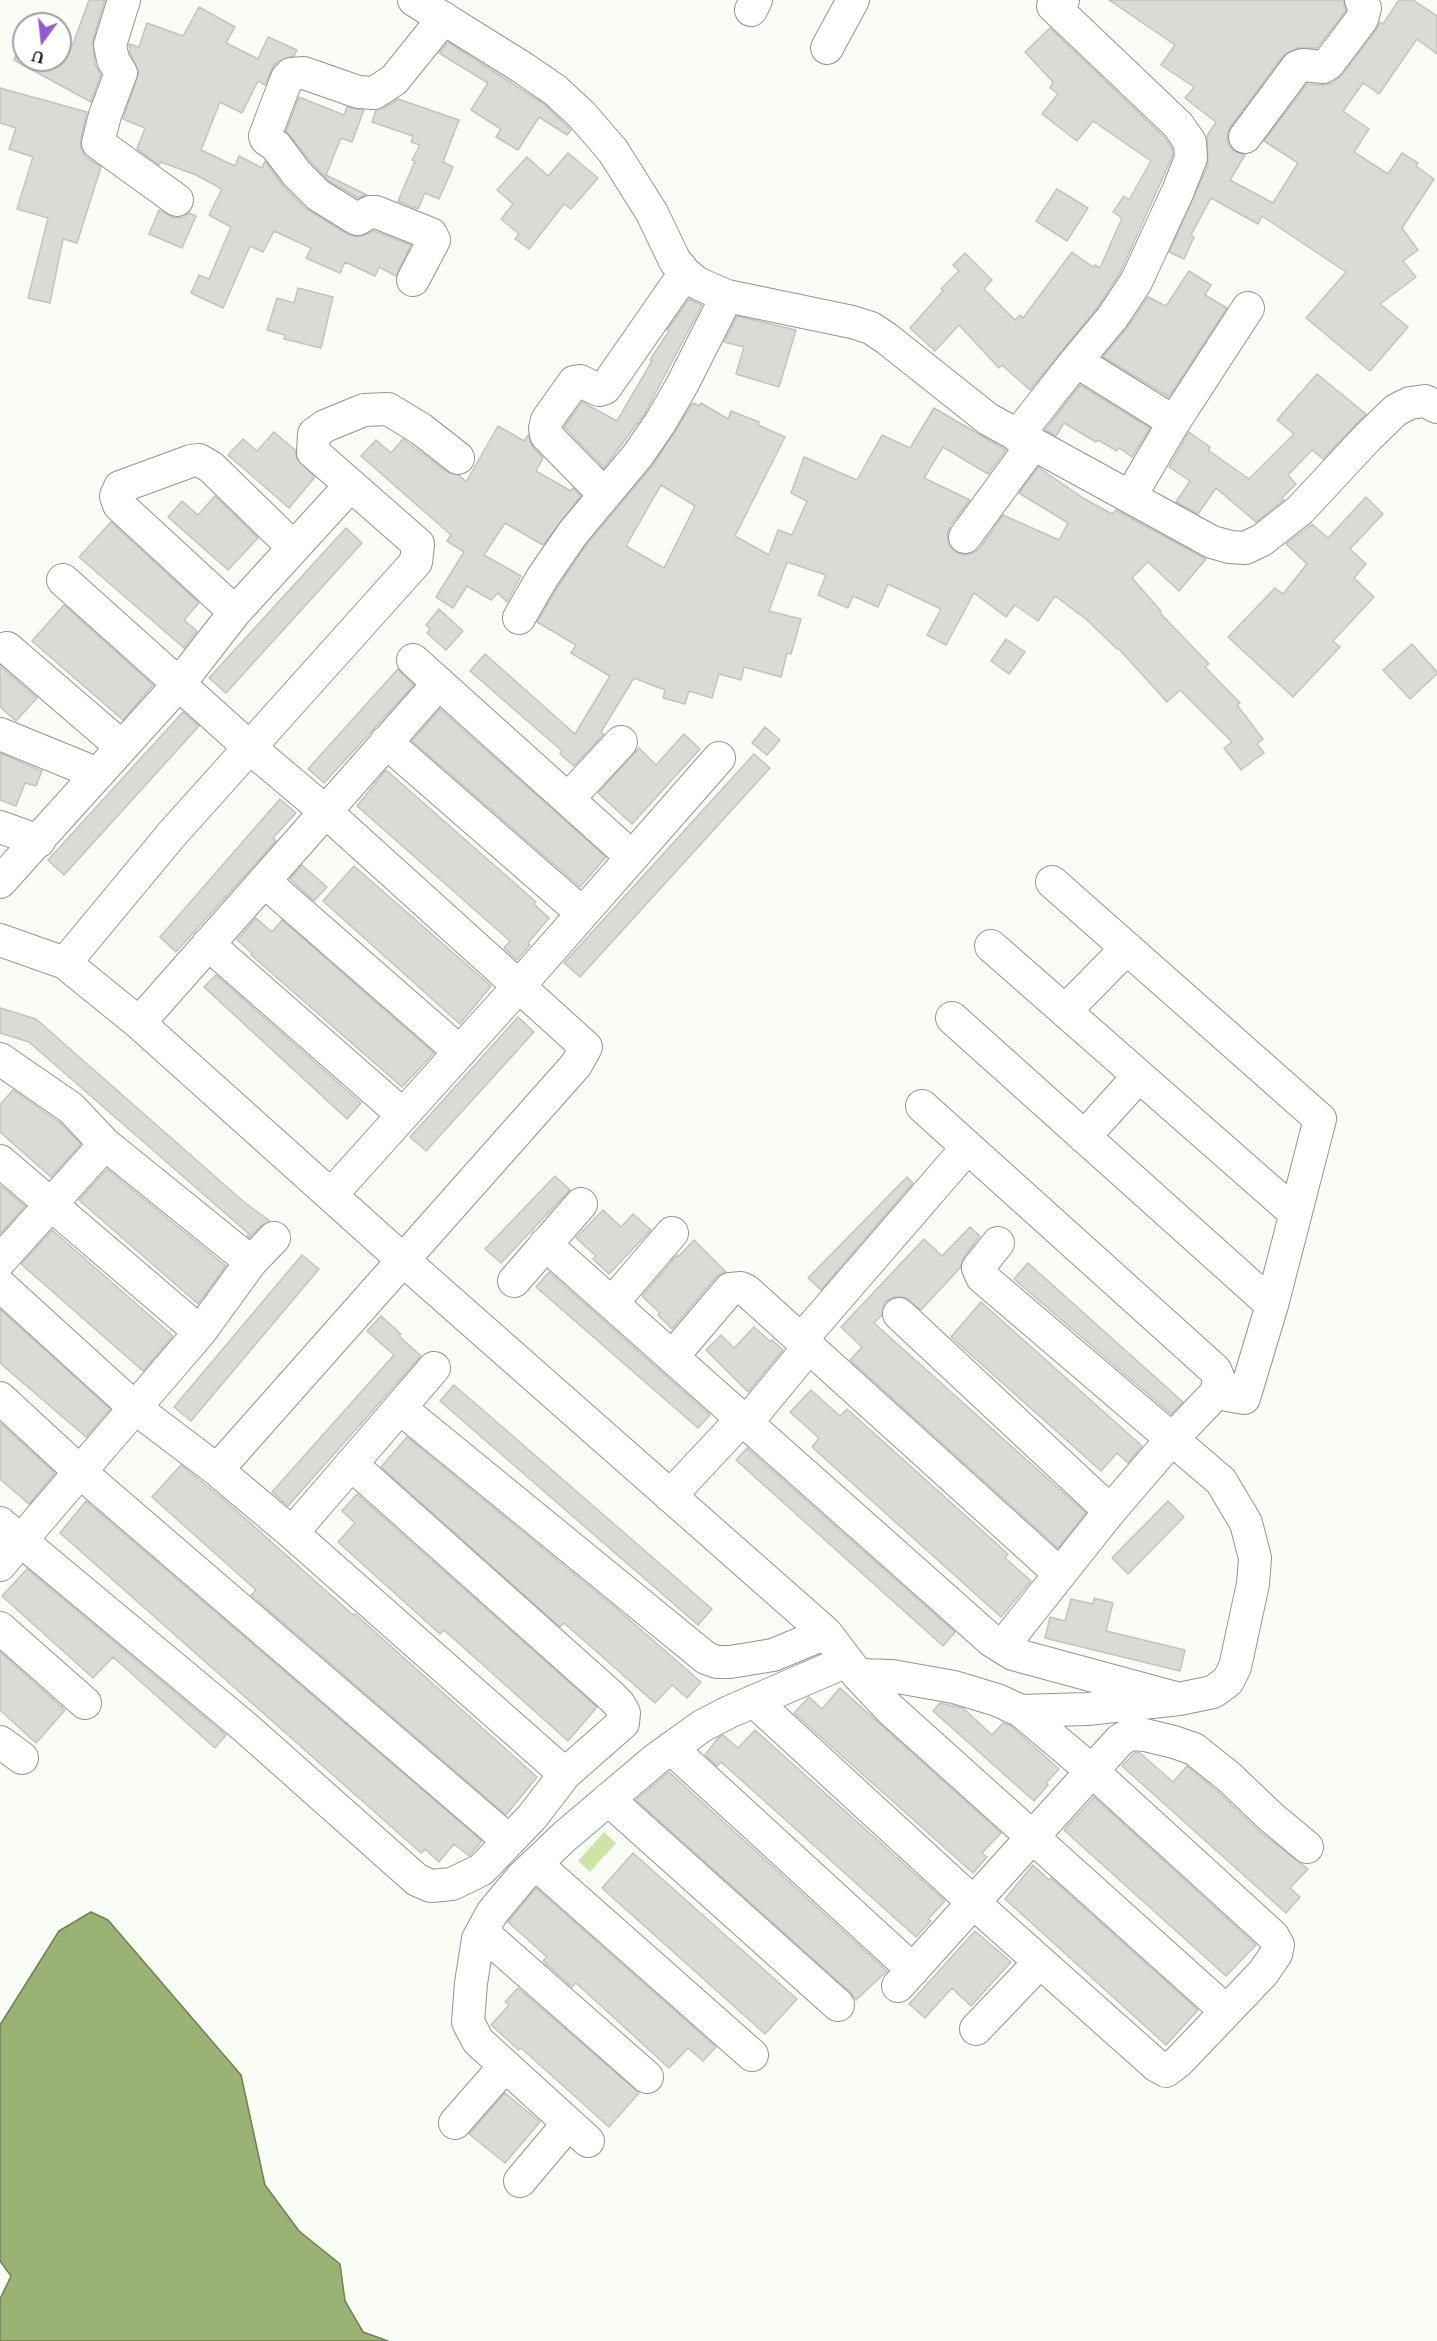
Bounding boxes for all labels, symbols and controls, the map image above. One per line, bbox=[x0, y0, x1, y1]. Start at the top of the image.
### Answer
north arrow bbox=[12, 12, 72, 72]
text: U bbox=[29, 46, 46, 69]

